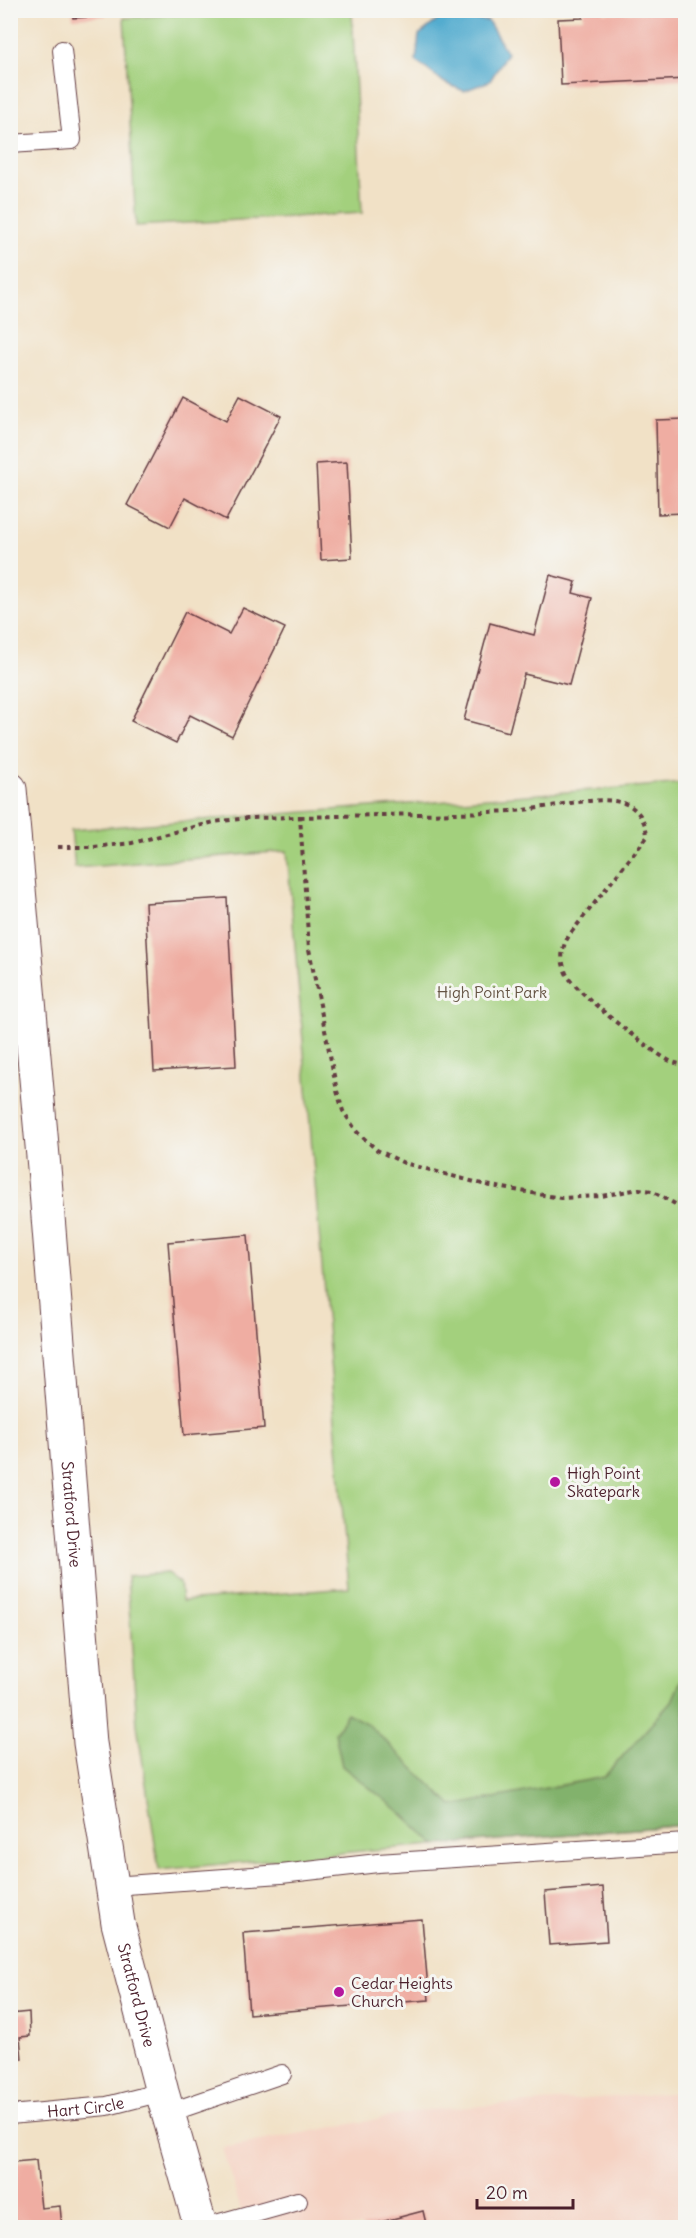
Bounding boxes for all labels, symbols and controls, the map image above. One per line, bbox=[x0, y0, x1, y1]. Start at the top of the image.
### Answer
park label: High Point Park bbox=[437, 982, 547, 1002]
street label: Stratford Drive bbox=[58, 1461, 86, 1568]
place label: High Point Skatepark bbox=[567, 1463, 641, 1501]
marker: High Point Skatepark bbox=[548, 1475, 562, 1489]
street label: Stratford Drive bbox=[114, 1941, 160, 2049]
place label: Cedar Heights Church bbox=[351, 1973, 453, 2011]
marker: Cedar Heights Church bbox=[332, 1985, 346, 1999]
street label: Hart Circle bbox=[46, 2092, 126, 2122]
scale bar bbox=[477, 2172, 573, 2210]
text: 20 m bbox=[486, 2181, 528, 2204]

